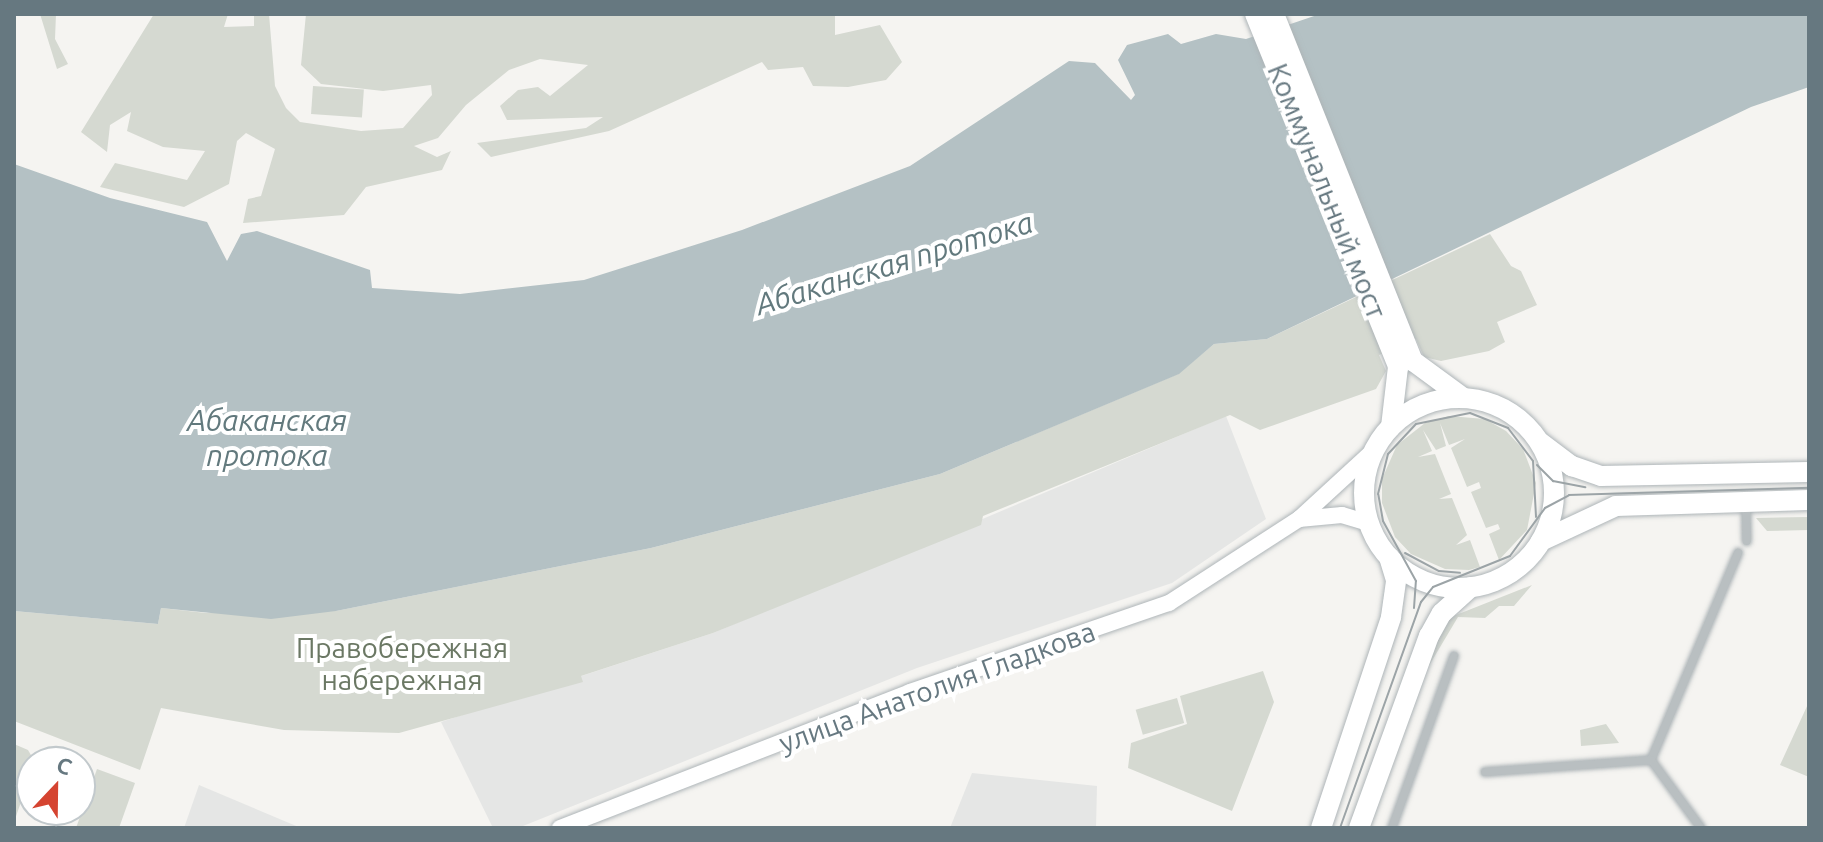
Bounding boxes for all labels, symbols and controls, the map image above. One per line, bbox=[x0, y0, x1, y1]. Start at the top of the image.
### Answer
street label: Коммунальный мост bbox=[1261, 59, 1393, 323]
water label: Абаканская протока bbox=[751, 204, 1037, 322]
water label: Абаканская протока bbox=[187, 402, 347, 472]
street label: улица Анатолия Гладкова bbox=[774, 614, 1100, 760]
park label: Правобережная набережная bbox=[296, 631, 508, 697]
north arrow bbox=[16, 746, 96, 826]
text: С bbox=[53, 751, 76, 779]

